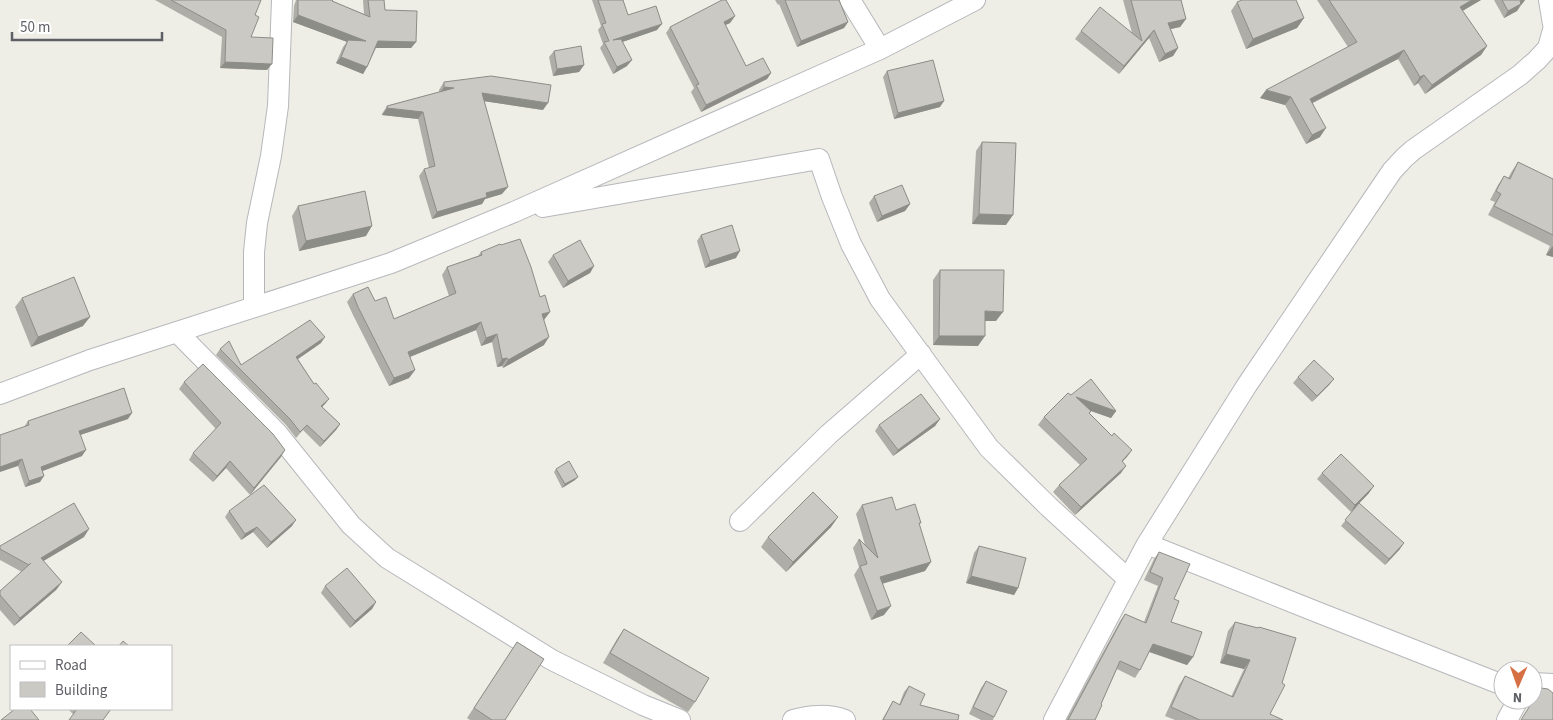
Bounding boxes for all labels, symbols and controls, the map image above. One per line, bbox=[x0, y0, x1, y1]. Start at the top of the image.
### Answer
scale bar bbox=[12, 10, 162, 42]
text: 50 m bbox=[20, 17, 50, 38]
legend bbox=[10, 645, 172, 710]
text: Road bbox=[55, 655, 87, 676]
north arrow bbox=[1493, 660, 1543, 710]
text: Building bbox=[55, 680, 108, 701]
text: N bbox=[1513, 687, 1523, 707]

